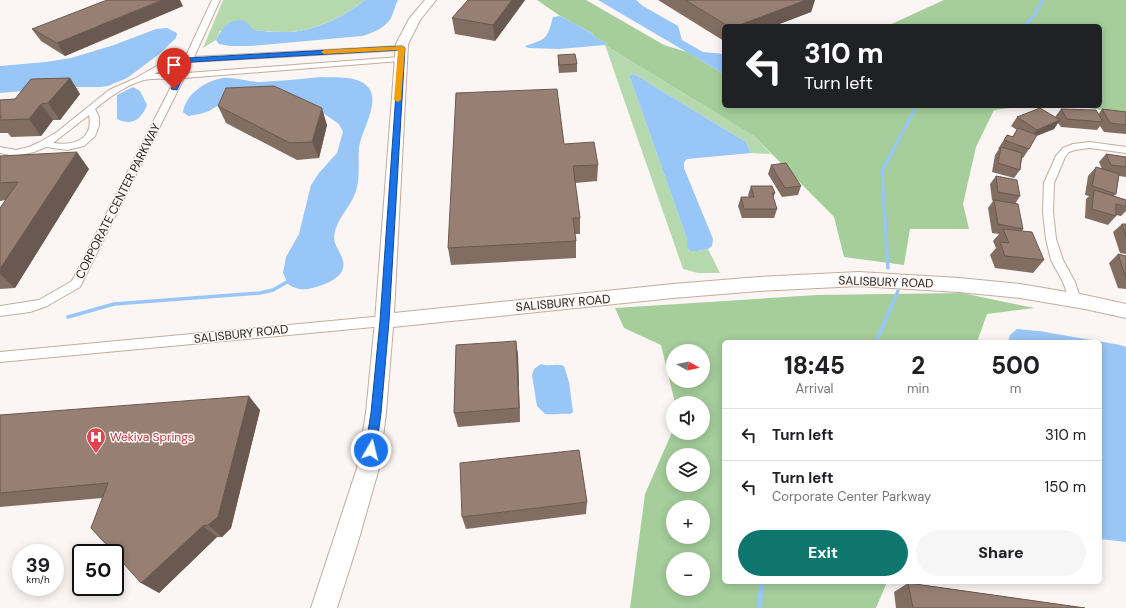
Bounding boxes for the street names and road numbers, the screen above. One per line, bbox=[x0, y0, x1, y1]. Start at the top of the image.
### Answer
street label: CORPORATE CENTER PARKWAY bbox=[72, 121, 164, 281]
street label: SALISBURY ROAD bbox=[838, 272, 934, 292]
street label: SALISBURY ROAD bbox=[515, 291, 611, 315]
street label: SALISBURY ROAD bbox=[193, 321, 289, 347]

